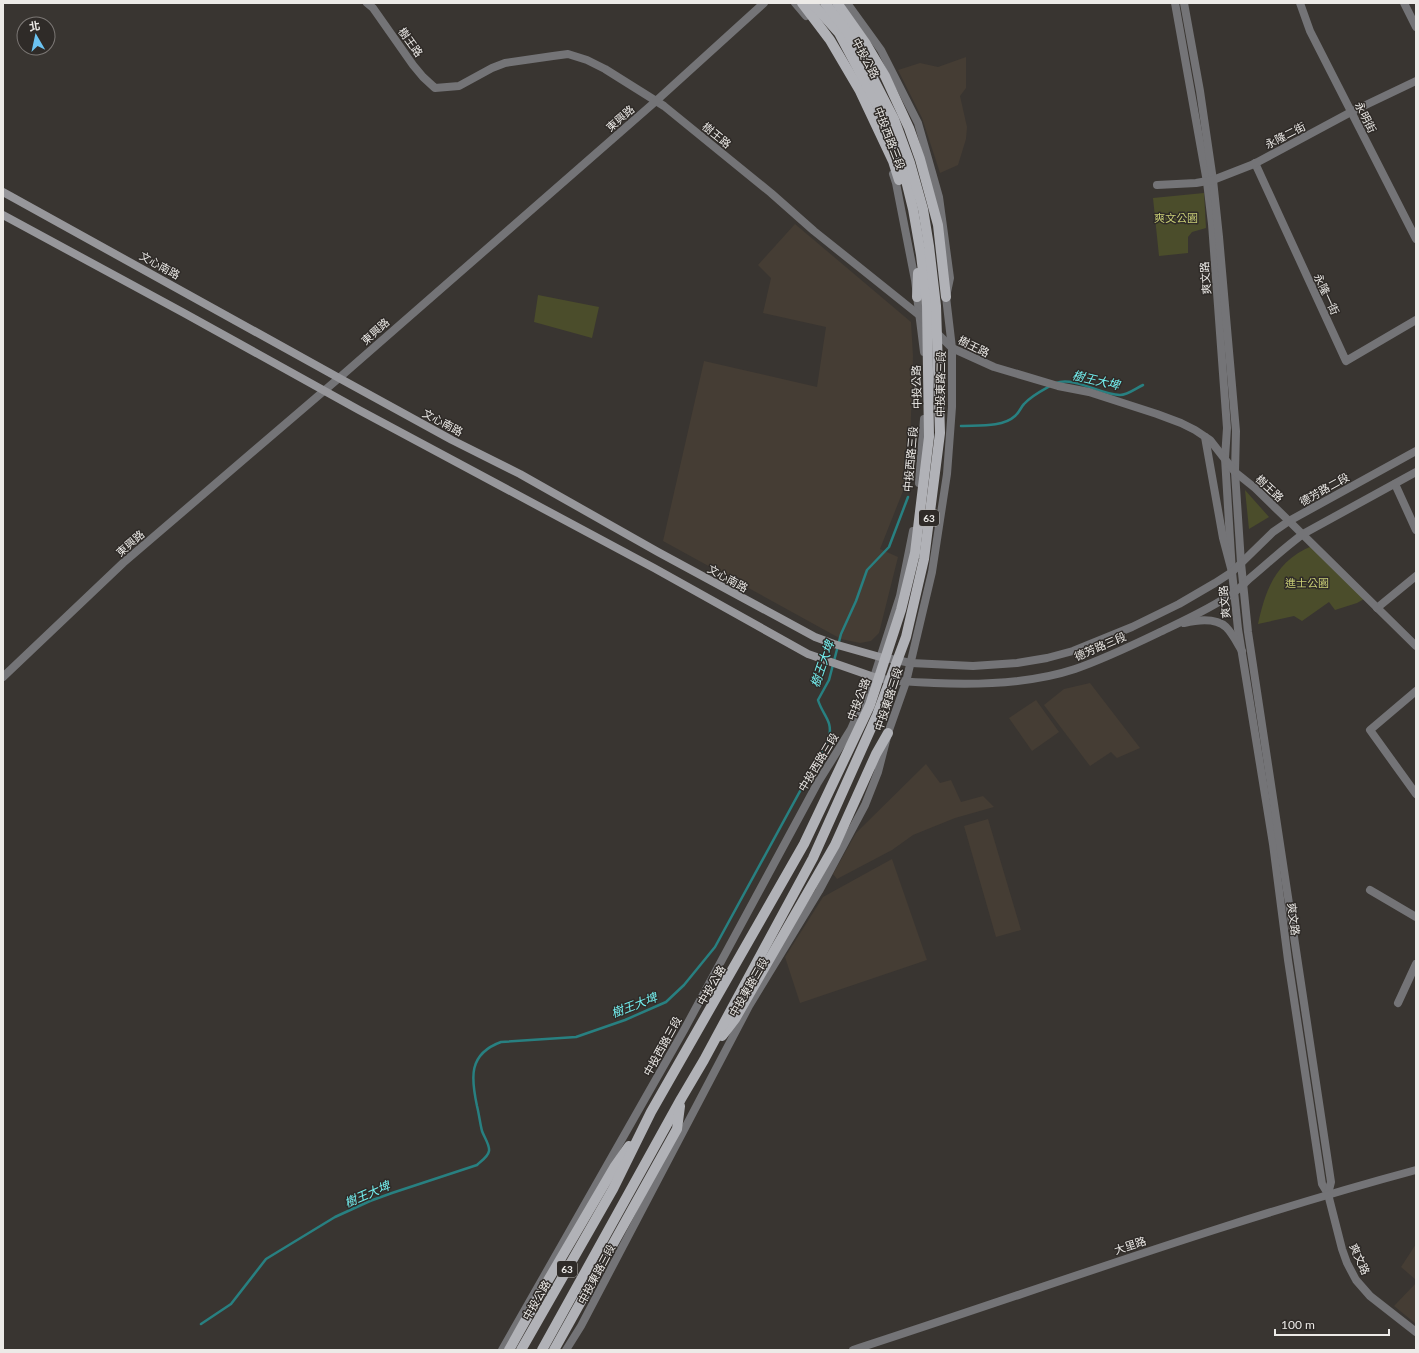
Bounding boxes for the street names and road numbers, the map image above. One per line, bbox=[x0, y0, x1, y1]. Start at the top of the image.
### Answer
street label: 樹王路 bbox=[396, 25, 426, 59]
street label: 中投公路 bbox=[850, 36, 882, 80]
street label: 永明街 bbox=[1353, 99, 1379, 135]
street label: 東興路 bbox=[603, 102, 637, 134]
street label: 中投西路三段 bbox=[872, 105, 908, 171]
street label: 永隆二街 bbox=[1262, 119, 1308, 151]
street label: 樹王路 bbox=[700, 120, 734, 150]
street label: 文心南路 bbox=[138, 249, 182, 281]
street label: 爽文路 bbox=[1197, 261, 1213, 295]
street label: 永隆一街 bbox=[1312, 271, 1342, 317]
street label: 東興路 bbox=[358, 315, 392, 347]
street label: 樹王路 bbox=[956, 333, 992, 359]
street label: 中投東路三段 bbox=[933, 351, 947, 417]
street label: 中投公路 bbox=[909, 365, 923, 409]
street label: 文心南路 bbox=[421, 406, 465, 438]
street label: 中投西路三段 bbox=[901, 426, 919, 492]
street label: 德芳路二段 bbox=[1297, 470, 1351, 508]
street label: 樹王路 bbox=[1253, 472, 1287, 504]
road number: 63 bbox=[919, 510, 939, 526]
street label: 東興路 bbox=[113, 527, 147, 559]
street label: 文心南路 bbox=[706, 562, 750, 594]
street label: 爽文路 bbox=[1216, 585, 1232, 619]
street label: 德芳路三段 bbox=[1072, 629, 1128, 663]
street label: 中投東路三段 bbox=[872, 666, 904, 732]
street label: 中投公路 bbox=[844, 676, 872, 722]
street label: 中投西路三段 bbox=[795, 730, 841, 794]
street label: 爽文路 bbox=[1286, 902, 1302, 936]
street label: 中投東路三段 bbox=[726, 955, 770, 1019]
street label: 中投公路 bbox=[694, 963, 728, 1007]
street label: 中投西路三段 bbox=[640, 1014, 684, 1078]
street label: 大里路 bbox=[1112, 1234, 1148, 1256]
street label: 爽文路 bbox=[1347, 1241, 1373, 1277]
street label: 中投東路三段 bbox=[575, 1242, 617, 1306]
road number: 63 bbox=[557, 1261, 577, 1277]
street label: 中投公路 bbox=[519, 1278, 553, 1322]

